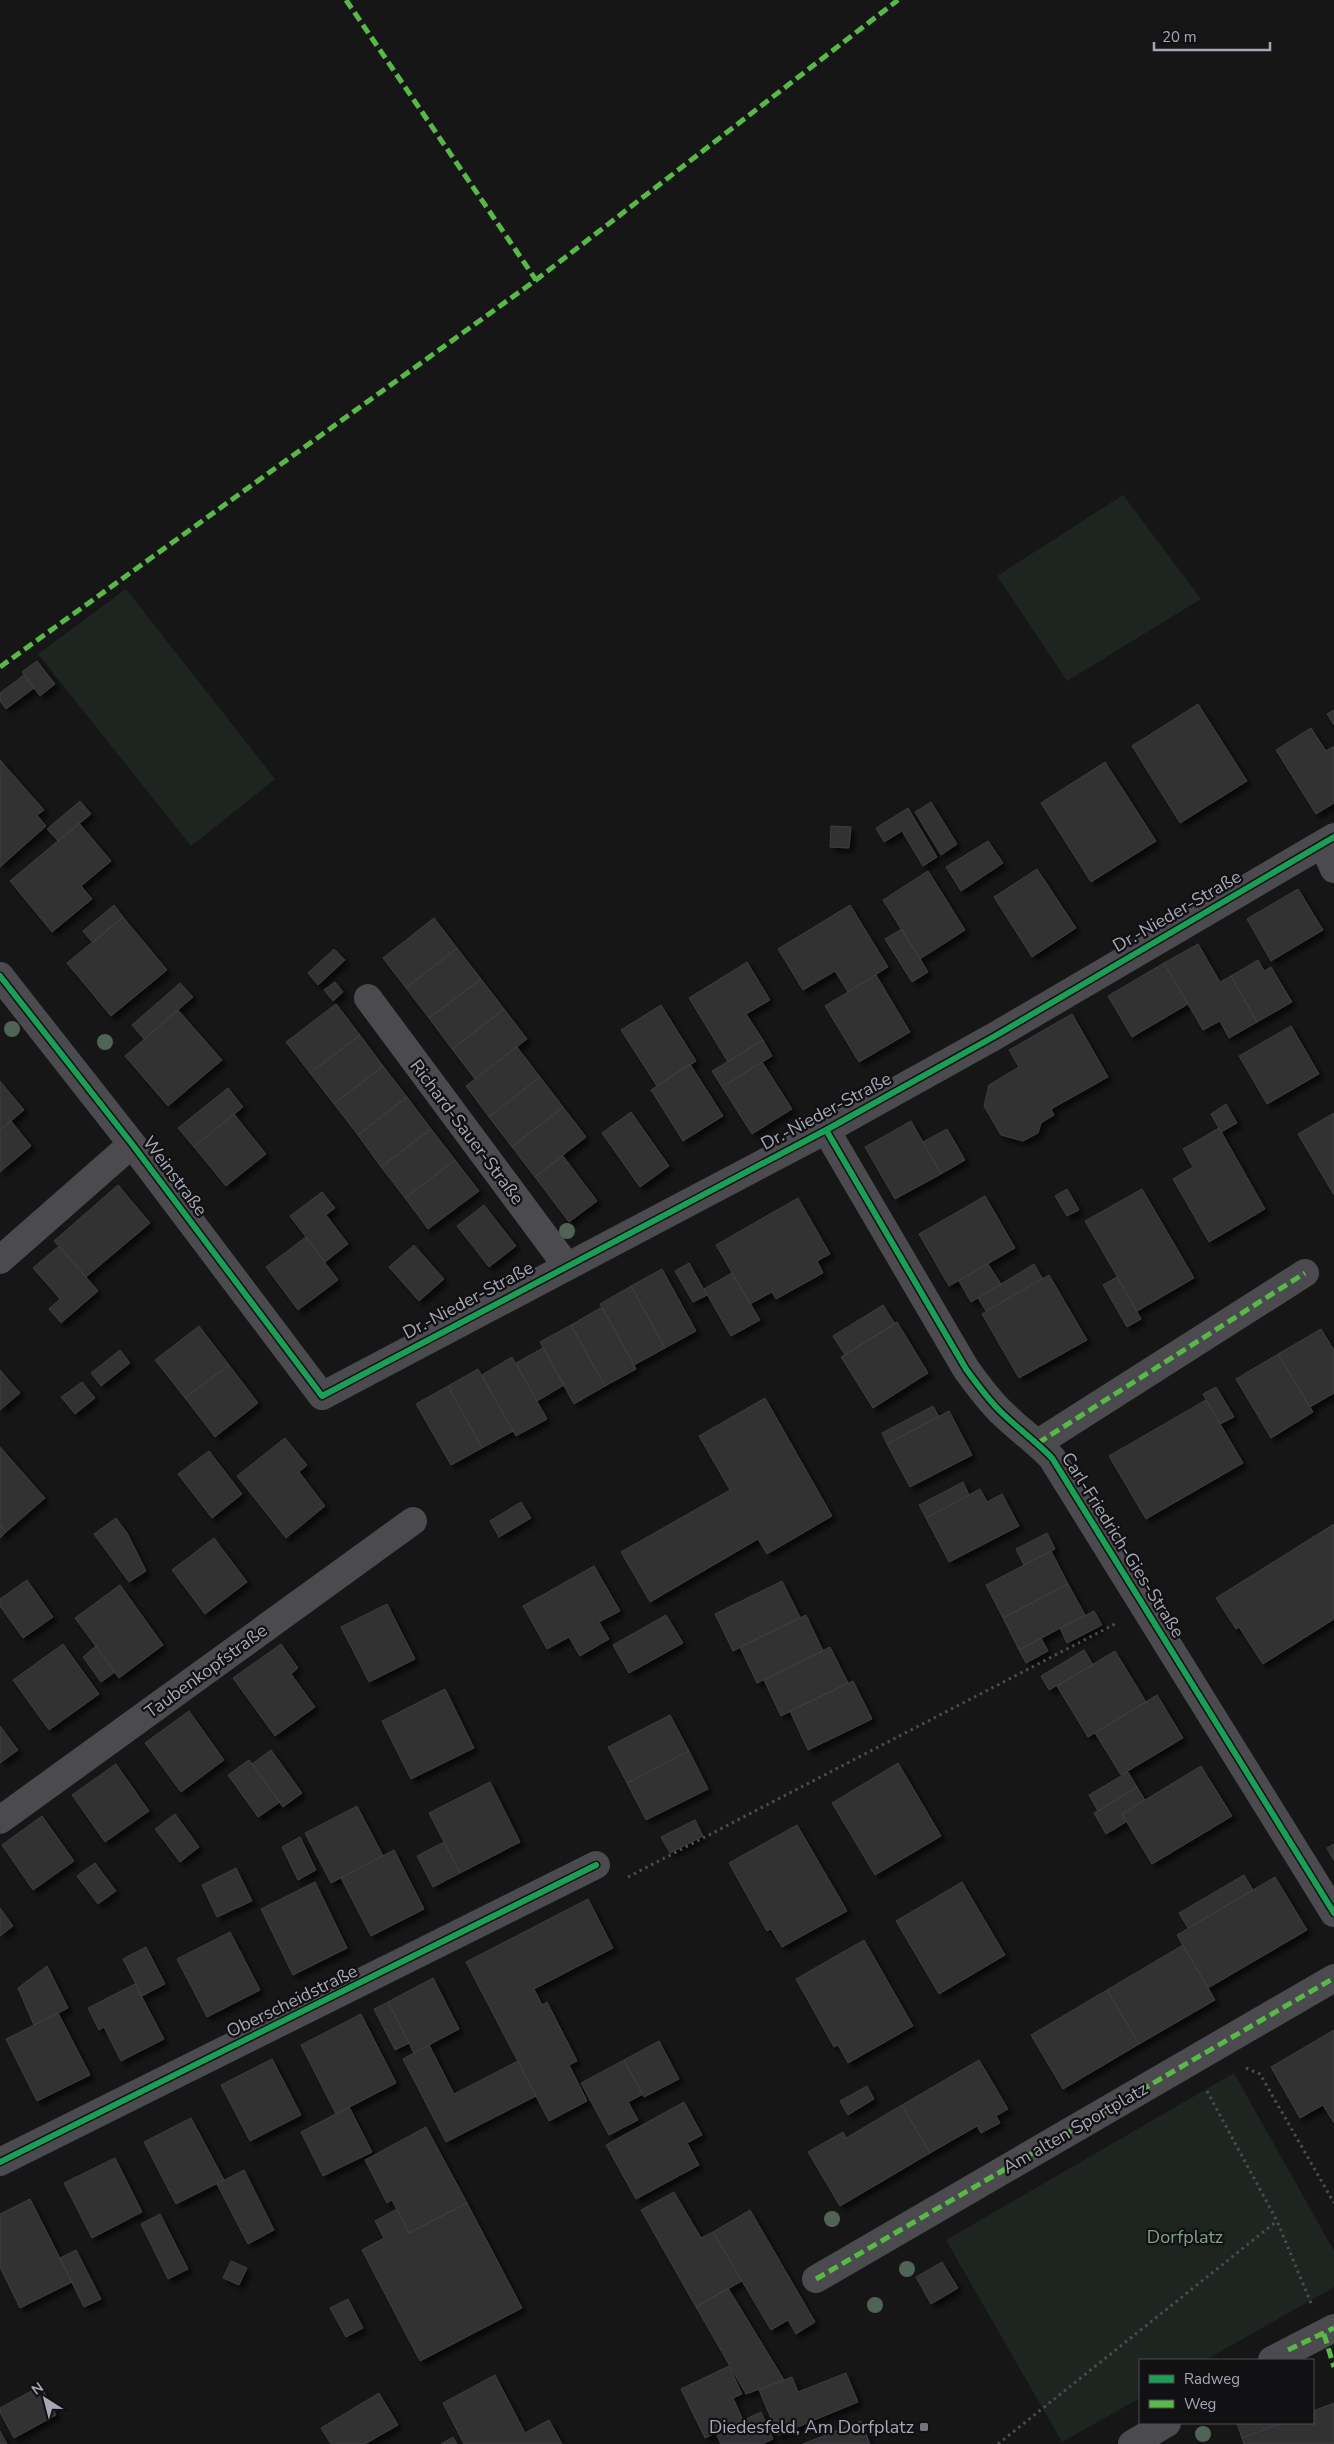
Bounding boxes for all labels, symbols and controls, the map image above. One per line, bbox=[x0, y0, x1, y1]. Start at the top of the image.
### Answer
scale bar bbox=[1154, 20, 1270, 52]
text: 20 m bbox=[1162, 27, 1197, 47]
street label: Dr.-Nieder-Straße bbox=[1108, 864, 1246, 958]
street label: Richard-Sauer-Straße bbox=[404, 1055, 530, 1209]
street label: Dr.-Nieder-Straße bbox=[756, 1066, 896, 1156]
street label: Weinstraße bbox=[137, 1131, 213, 1221]
street label: Dr.-Nieder-Straße bbox=[398, 1255, 538, 1345]
street label: Carl-Friedrich-Gies-Straße bbox=[1056, 1448, 1190, 1642]
street label: Taubenkopfstraße bbox=[140, 1618, 272, 1724]
street label: Oberscheidstraße bbox=[222, 1959, 362, 2043]
street label: Am alten Sportplatz bbox=[998, 2077, 1152, 2179]
park label: Dorfplatz bbox=[1147, 2225, 1223, 2249]
legend bbox=[1139, 2359, 1314, 2424]
text: Radweg bbox=[1184, 2369, 1240, 2389]
north arrow bbox=[20, 2374, 70, 2424]
text: N bbox=[28, 2378, 47, 2400]
text: Weg bbox=[1184, 2394, 1216, 2414]
place label: Diedesfeld, Am Dorfplatz bbox=[709, 2415, 914, 2439]
marker: Diedesfeld, Am Dorfplatz bbox=[918, 2421, 930, 2433]

